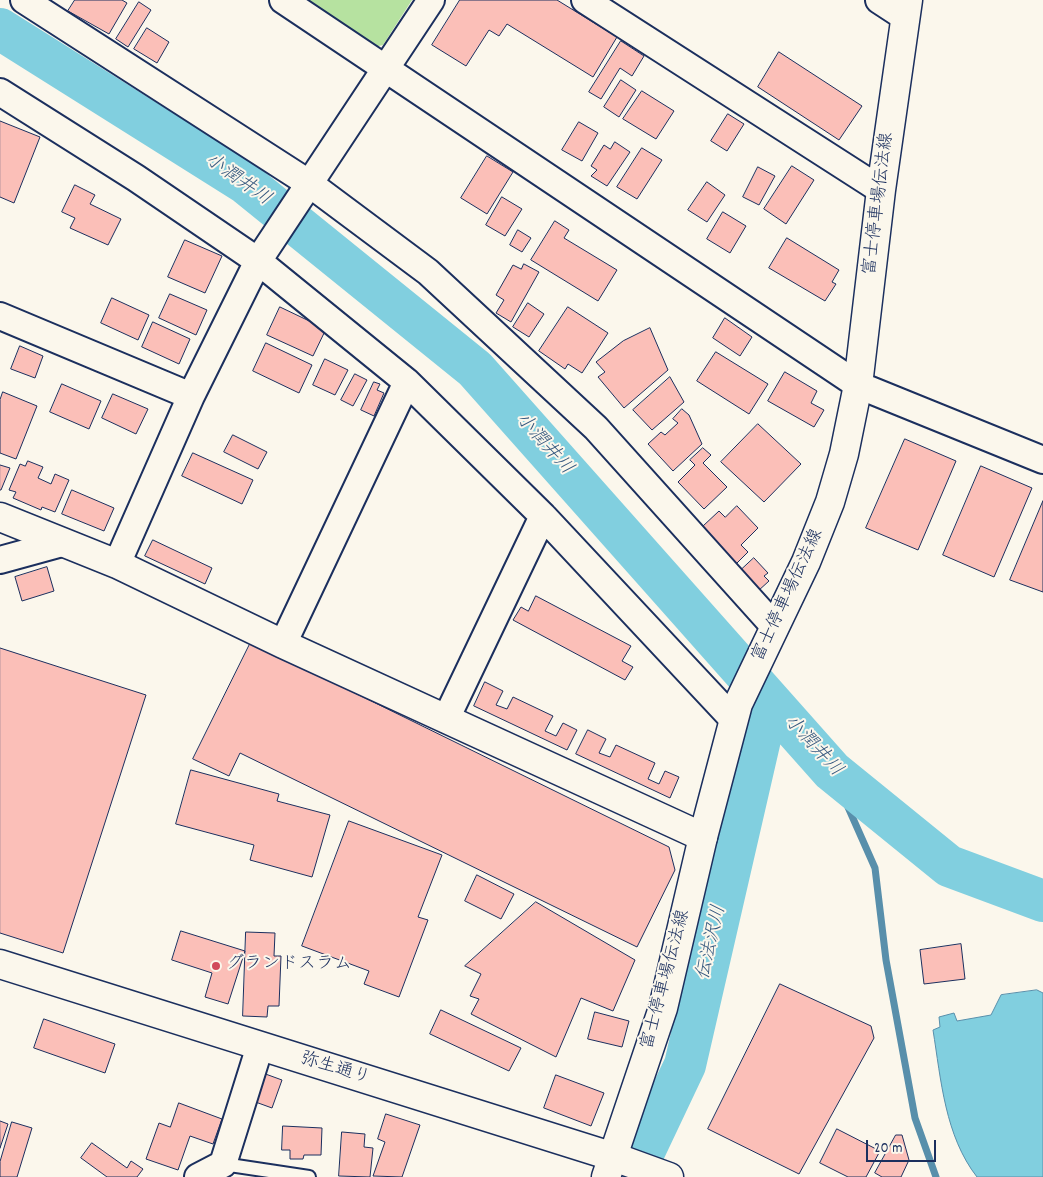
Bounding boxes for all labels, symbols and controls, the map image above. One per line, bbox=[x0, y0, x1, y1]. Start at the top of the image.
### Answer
street label: 富士停車場伝法線 bbox=[861, 131, 899, 277]
water label: 小潤井川 bbox=[199, 150, 275, 212]
water label: 小潤井川 bbox=[509, 409, 577, 481]
street label: 富士停車場伝法線 bbox=[749, 526, 829, 666]
water label: 小潤井川 bbox=[778, 711, 846, 783]
water label: 伝法沢川 bbox=[693, 903, 733, 983]
street label: 富士停車場伝法線 bbox=[638, 908, 696, 1052]
place label: グランドスラム bbox=[226, 955, 352, 977]
marker: グランドスラム bbox=[210, 960, 222, 972]
street label: 弥生通り bbox=[297, 1049, 373, 1091]
scale bar bbox=[868, 1130, 938, 1162]
text: 20 m bbox=[874, 1138, 902, 1160]

